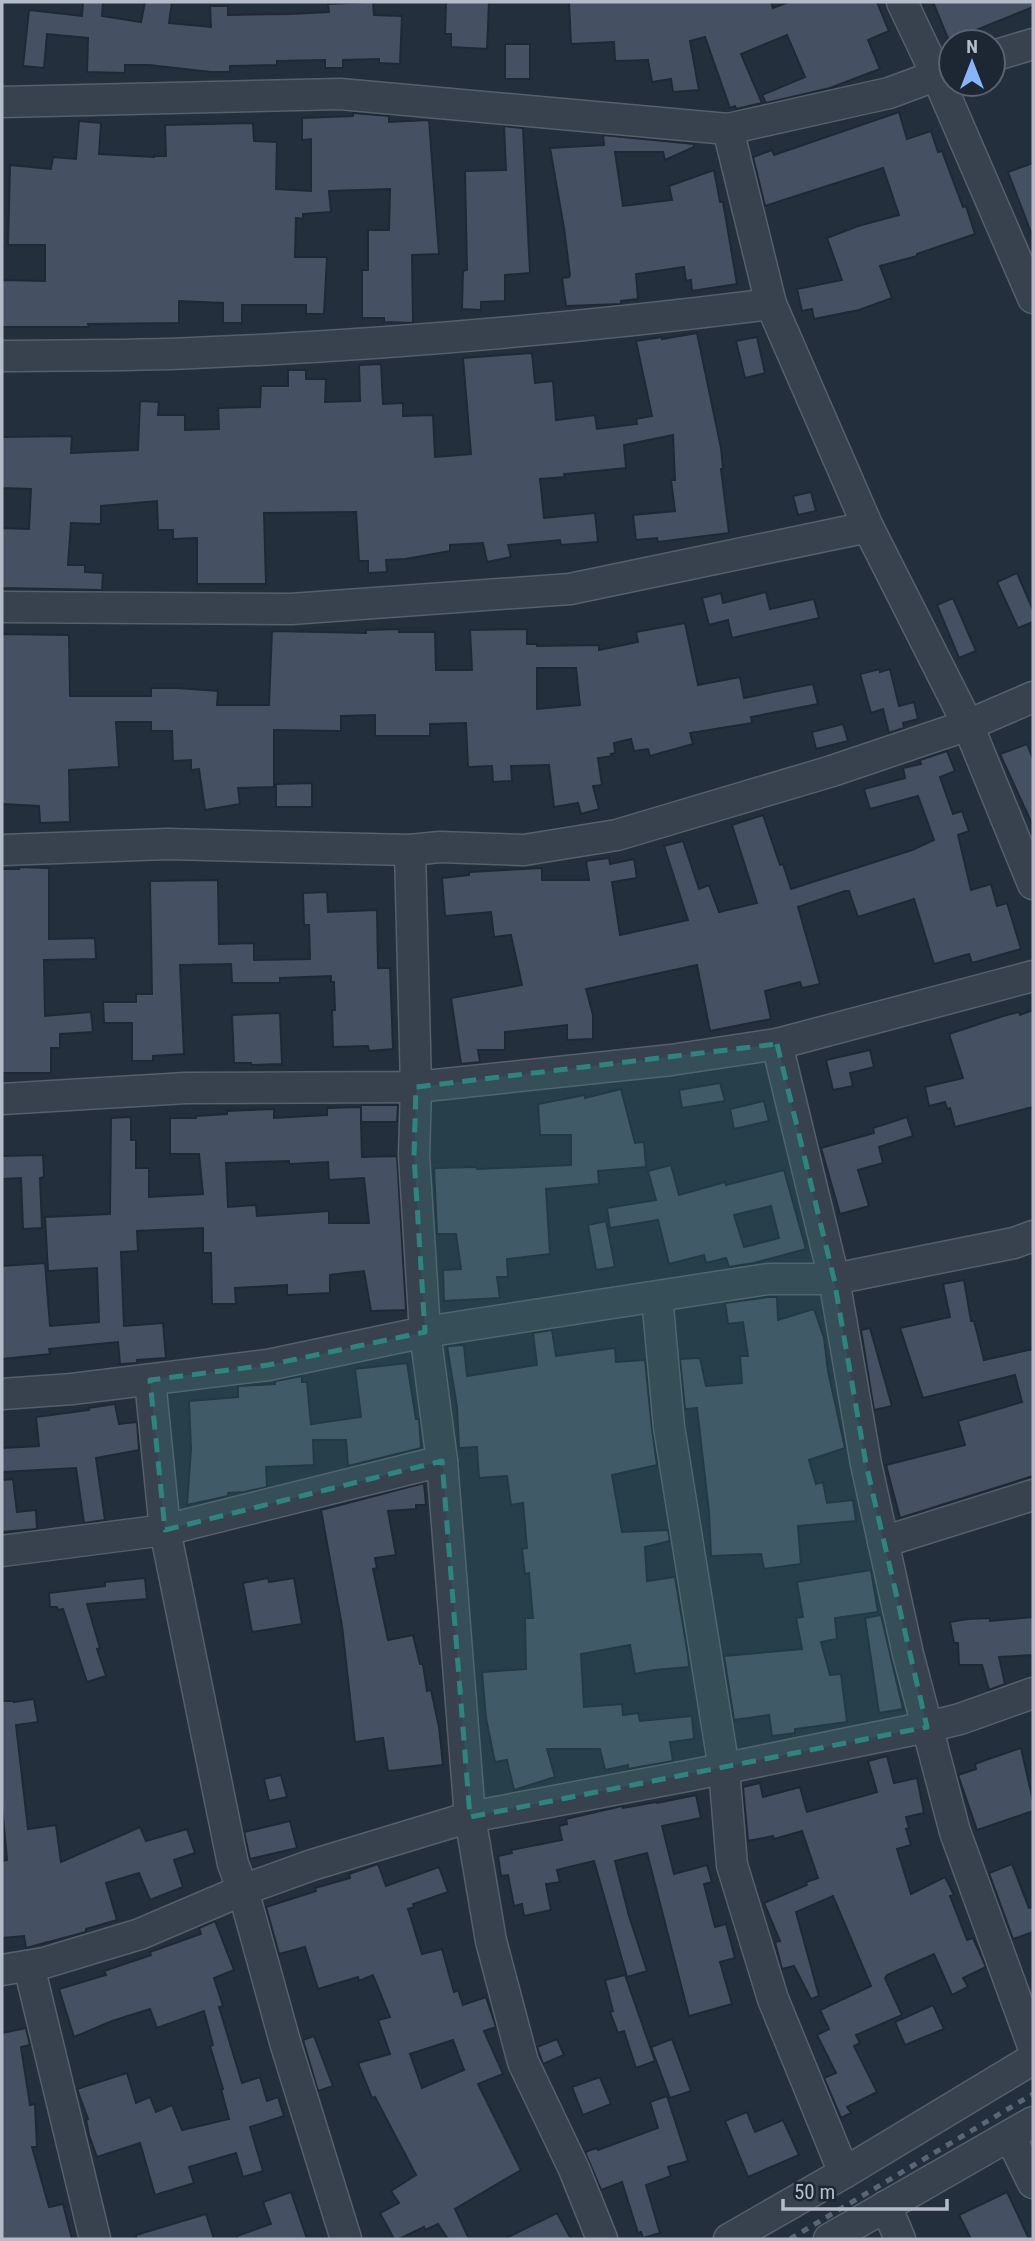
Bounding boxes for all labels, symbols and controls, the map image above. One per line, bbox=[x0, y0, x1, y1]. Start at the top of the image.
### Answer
north arrow bbox=[937, 28, 1007, 98]
text: N bbox=[966, 35, 978, 58]
scale bar bbox=[783, 2168, 948, 2212]
text: 50 m bbox=[794, 2180, 835, 2204]

